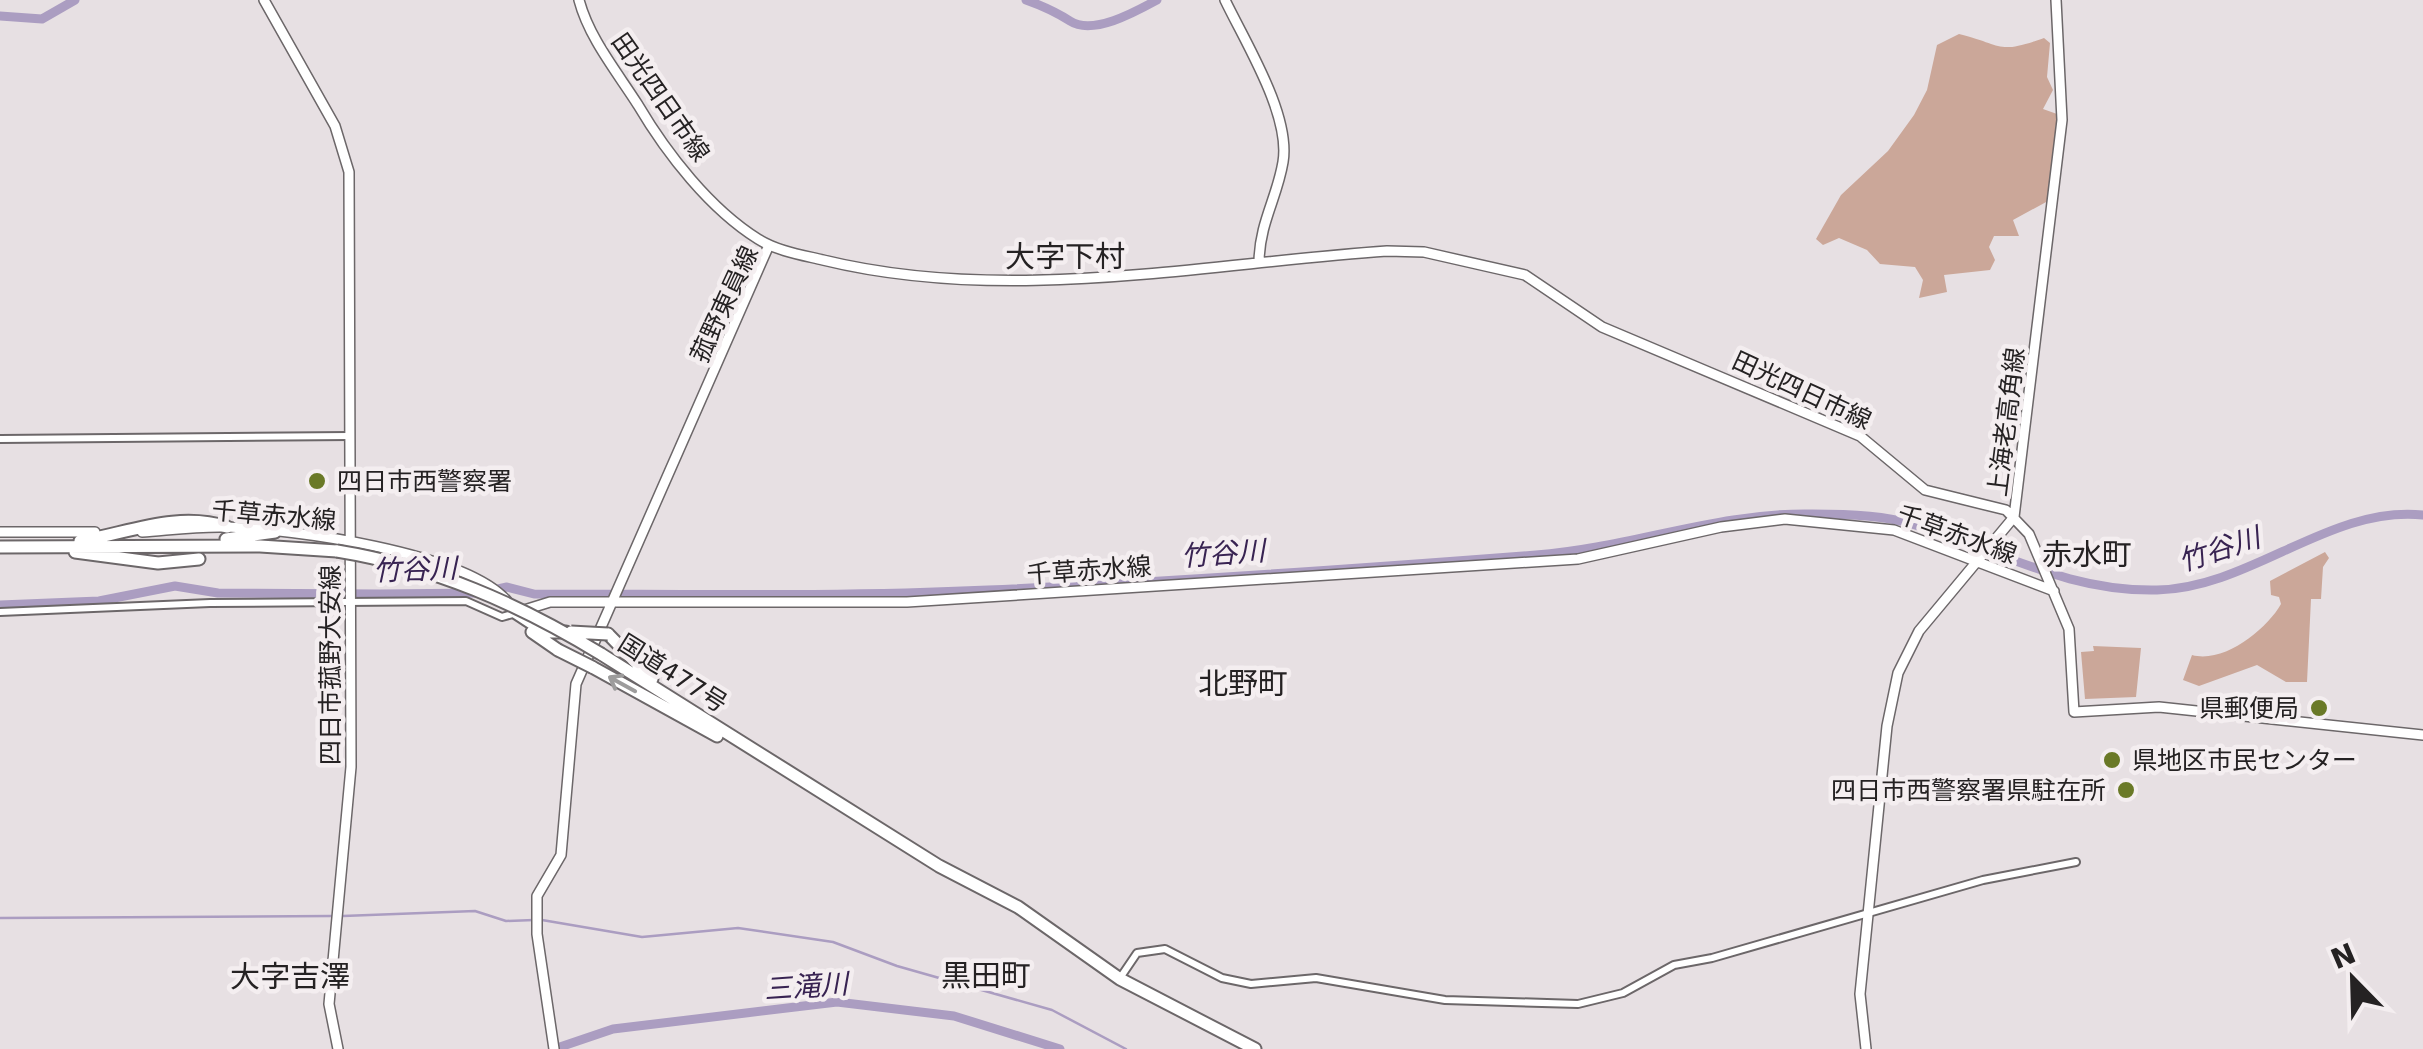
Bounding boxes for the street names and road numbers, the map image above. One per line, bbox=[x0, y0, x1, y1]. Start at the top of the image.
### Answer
street label: 田光四日市線 bbox=[606, 28, 715, 167]
street label: 菰野東員線 bbox=[685, 241, 764, 367]
street label: 田光四日市線 bbox=[1728, 346, 1876, 435]
street label: 上海老高角線 bbox=[1983, 346, 2030, 498]
street label: 千草赤水線 bbox=[210, 496, 337, 535]
street label: 千草赤水線 bbox=[1893, 499, 2021, 569]
street label: 千草赤水線 bbox=[1026, 552, 1152, 589]
street label: 四日市菰野大安線 bbox=[316, 565, 345, 765]
street label: 国道477号 bbox=[613, 629, 732, 718]

